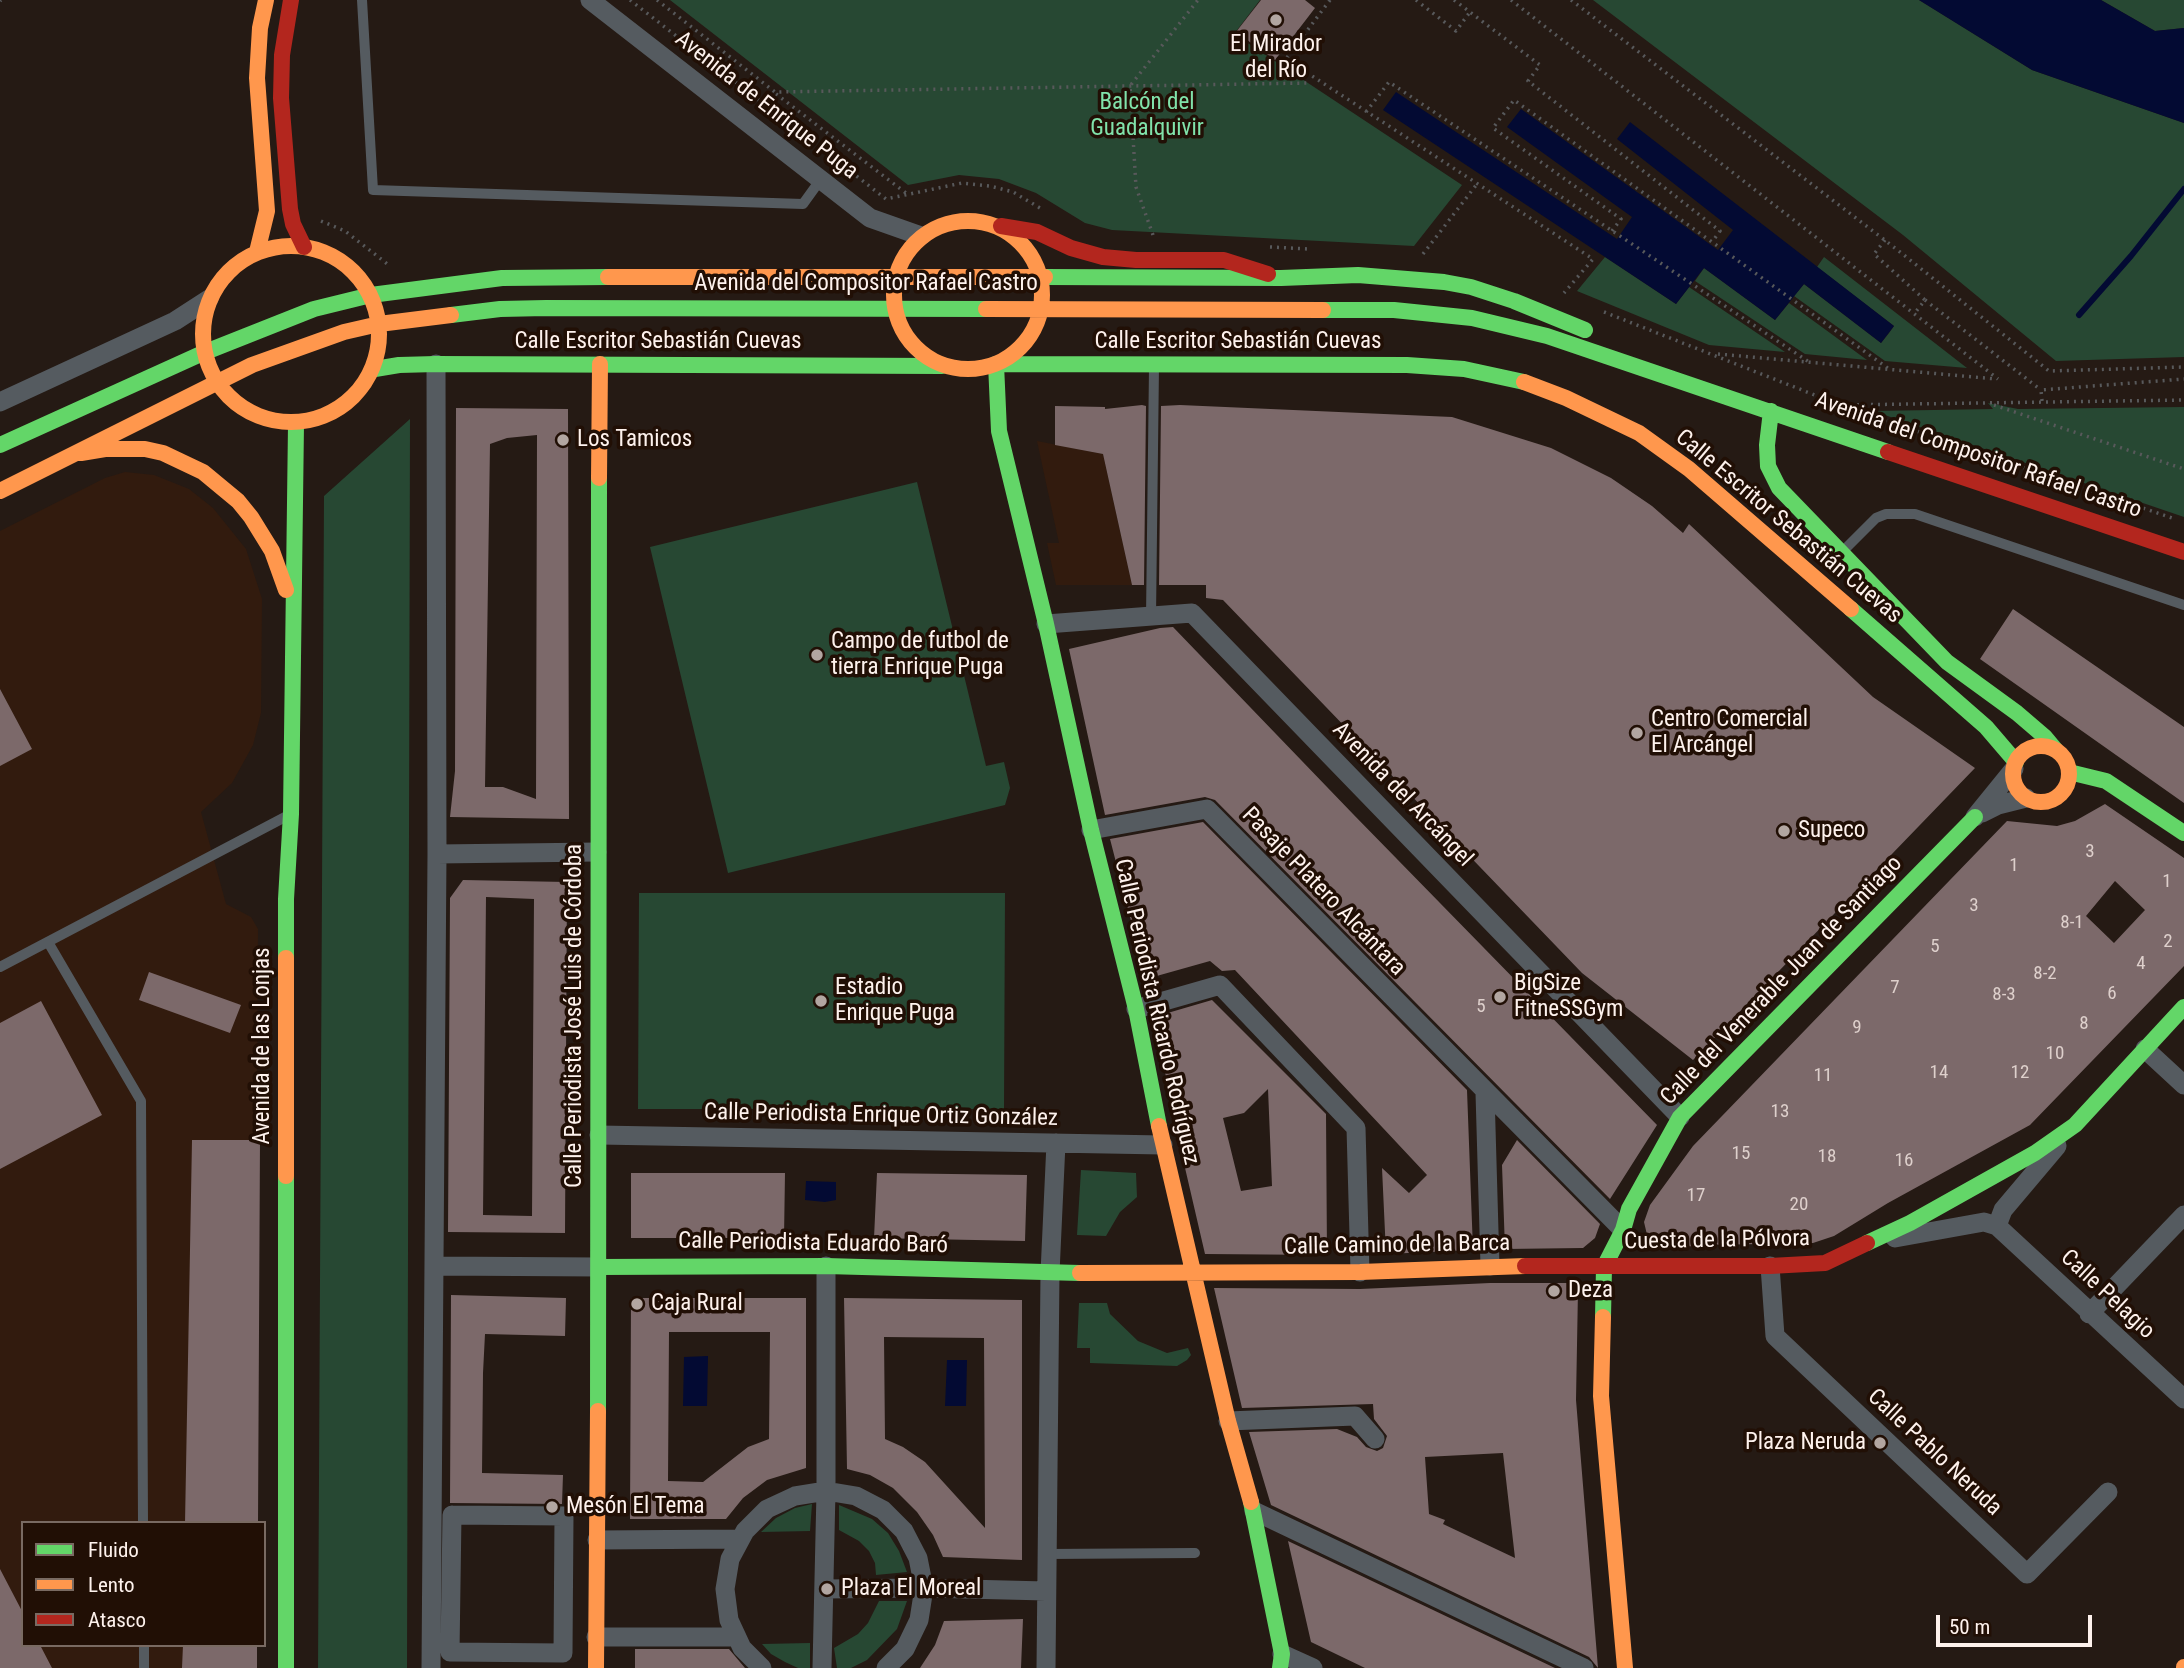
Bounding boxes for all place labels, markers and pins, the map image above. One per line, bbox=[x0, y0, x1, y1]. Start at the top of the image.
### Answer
marker: El Mirador del Río bbox=[1268, 12, 1284, 28]
place label: El Mirador del Río bbox=[1230, 31, 1322, 85]
place label: Los Tamicos bbox=[577, 426, 692, 454]
marker: Los Tamicos bbox=[555, 432, 571, 448]
place label: Campo de futbol de tierra Enrique Puga bbox=[831, 628, 1009, 682]
marker: Campo de futbol de tierra Enrique Puga bbox=[809, 647, 825, 663]
place label: Centro Comercial El Arcángel bbox=[1651, 706, 1808, 760]
marker: Centro Comercial El Arcángel bbox=[1629, 725, 1645, 741]
place label: Supeco bbox=[1798, 817, 1865, 845]
marker: Supeco bbox=[1776, 823, 1792, 839]
place label: BigSize FitneSSGym bbox=[1514, 970, 1623, 1024]
place label: Estadio Enrique Puga bbox=[835, 974, 955, 1028]
marker: BigSize FitneSSGym bbox=[1492, 989, 1508, 1005]
marker: Estadio Enrique Puga bbox=[813, 993, 829, 1009]
place label: Deza bbox=[1568, 1277, 1613, 1305]
marker: Deza bbox=[1546, 1283, 1562, 1299]
place label: Caja Rural bbox=[651, 1290, 743, 1318]
marker: Caja Rural bbox=[629, 1296, 645, 1312]
place label: Plaza Neruda bbox=[1745, 1429, 1866, 1457]
marker: Plaza Neruda bbox=[1872, 1435, 1888, 1451]
place label: Mesón El Tema bbox=[566, 1493, 705, 1521]
marker: Mesón El Tema bbox=[544, 1499, 560, 1515]
place label: Plaza El Moreal bbox=[841, 1575, 981, 1603]
marker: Plaza El Moreal bbox=[819, 1581, 835, 1597]

